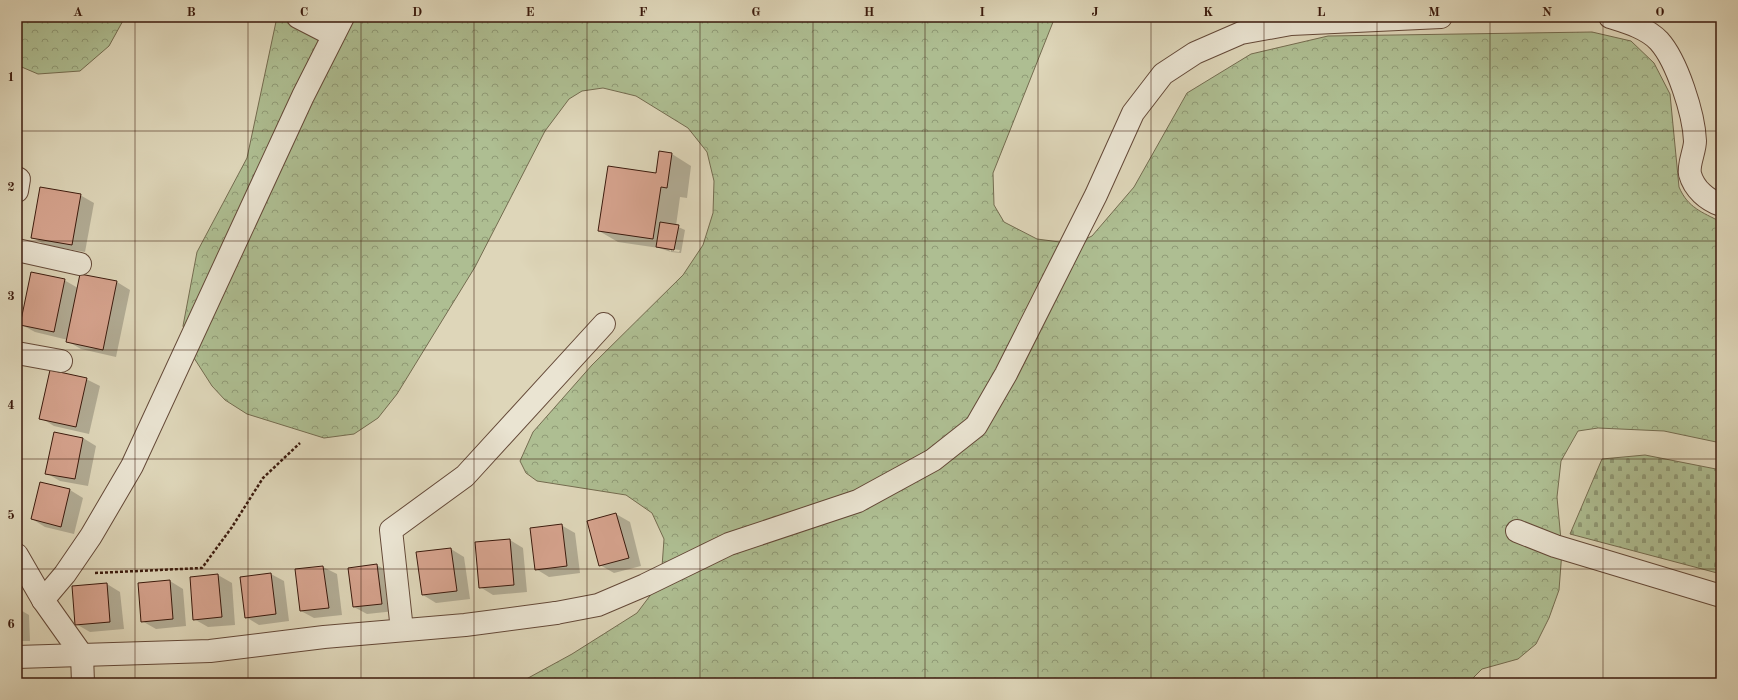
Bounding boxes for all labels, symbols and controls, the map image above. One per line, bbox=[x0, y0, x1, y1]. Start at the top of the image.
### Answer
text: A bbox=[73, 6, 83, 19]
text: B bbox=[186, 6, 196, 19]
text: C bbox=[300, 6, 308, 19]
text: D bbox=[412, 6, 422, 19]
text: E bbox=[526, 6, 535, 19]
text: F bbox=[639, 6, 648, 19]
text: G bbox=[751, 6, 761, 19]
text: H bbox=[864, 6, 875, 19]
text: I bbox=[979, 6, 985, 19]
text: J bbox=[1091, 6, 1099, 19]
text: K bbox=[1203, 6, 1213, 19]
text: L bbox=[1317, 6, 1326, 19]
text: M bbox=[1428, 6, 1440, 19]
text: N bbox=[1542, 6, 1552, 19]
text: O bbox=[1655, 6, 1665, 19]
text: 1 bbox=[7, 71, 15, 84]
text: 2 bbox=[7, 181, 15, 194]
text: 3 bbox=[7, 290, 15, 303]
text: 4 bbox=[7, 399, 15, 412]
text: 5 bbox=[7, 509, 15, 522]
text: 6 bbox=[7, 618, 15, 631]

